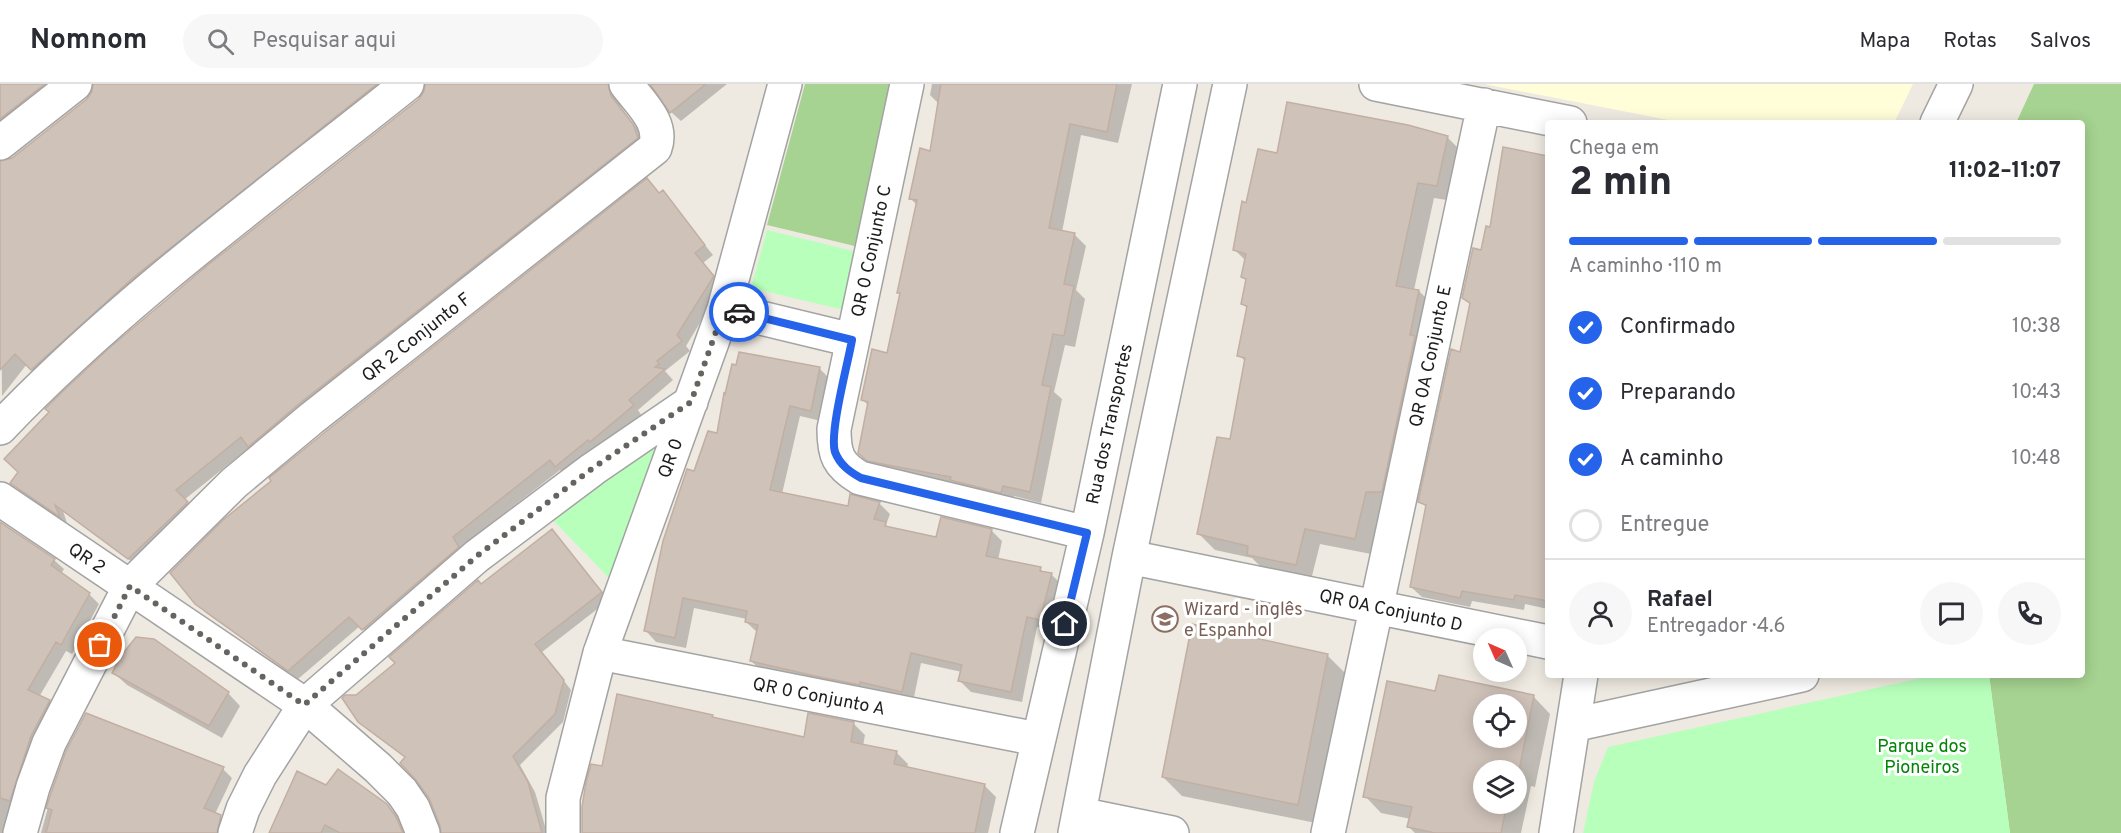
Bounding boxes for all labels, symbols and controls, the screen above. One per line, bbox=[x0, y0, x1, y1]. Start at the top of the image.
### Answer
search box bbox=[183, 14, 603, 68]
text: Nomnom bbox=[30, 23, 147, 59]
icon: search bbox=[204, 25, 237, 58]
text: Pesquisar aqui bbox=[252, 28, 396, 55]
text: Mapa bbox=[1860, 28, 1910, 55]
text: Rotas bbox=[1943, 28, 1997, 55]
text: Salvos bbox=[2030, 28, 2091, 55]
text: Chega em bbox=[1569, 136, 1659, 162]
text: 11:02–11:07 bbox=[1949, 158, 2061, 185]
text: 2 min bbox=[1569, 160, 1672, 209]
street label: QR 0 Conjunto C bbox=[847, 183, 898, 320]
text: A caminho · 110 m bbox=[1569, 254, 1722, 280]
courier bbox=[709, 282, 769, 342]
street label: QR 0A Conjunto E bbox=[1405, 283, 1458, 429]
street label: QR 2 Conjunto F bbox=[358, 288, 476, 388]
icon: car bbox=[723, 296, 756, 329]
icon: check bbox=[1569, 311, 1602, 344]
text: Confirmado bbox=[1620, 314, 1736, 341]
text: 10:38 bbox=[2012, 314, 2061, 340]
street label: Rua dos Transportes bbox=[1082, 342, 1139, 507]
icon: check bbox=[1569, 377, 1602, 410]
text: Preparando bbox=[1620, 380, 1736, 407]
text: 10:43 bbox=[2012, 380, 2061, 406]
street label: QR 0 bbox=[654, 435, 689, 482]
icon: check bbox=[1569, 443, 1602, 476]
text: A caminho bbox=[1620, 446, 1723, 473]
text: 10:48 bbox=[2012, 446, 2061, 472]
text: Entregue bbox=[1620, 512, 1709, 539]
street label: QR 2 bbox=[63, 538, 109, 580]
button: person bbox=[1569, 582, 1632, 645]
button: chat bbox=[1920, 582, 1983, 645]
button: phone bbox=[1998, 582, 2061, 645]
street label: QR 0A Conjunto D bbox=[1317, 585, 1465, 638]
text: Rafael bbox=[1647, 587, 1713, 614]
pin bbox=[1039, 598, 1090, 649]
place label: Wizard - inglês e Espanhol bbox=[1184, 599, 1303, 643]
school or university icon: Wizard - inglês e Espanhol bbox=[1150, 604, 1180, 634]
icon: home bbox=[1048, 607, 1081, 640]
text: Entregador · 4.6 bbox=[1647, 614, 1786, 640]
pin bbox=[74, 619, 125, 670]
icon: bag bbox=[83, 628, 116, 661]
north arrow bbox=[1473, 628, 1527, 682]
map controls bbox=[1473, 628, 1527, 814]
street label: QR 0 Conjunto A bbox=[750, 673, 887, 722]
button: locate bbox=[1473, 694, 1527, 748]
park label: Parque dos Pioneiros bbox=[1877, 736, 1967, 780]
button: layers bbox=[1473, 760, 1527, 814]

